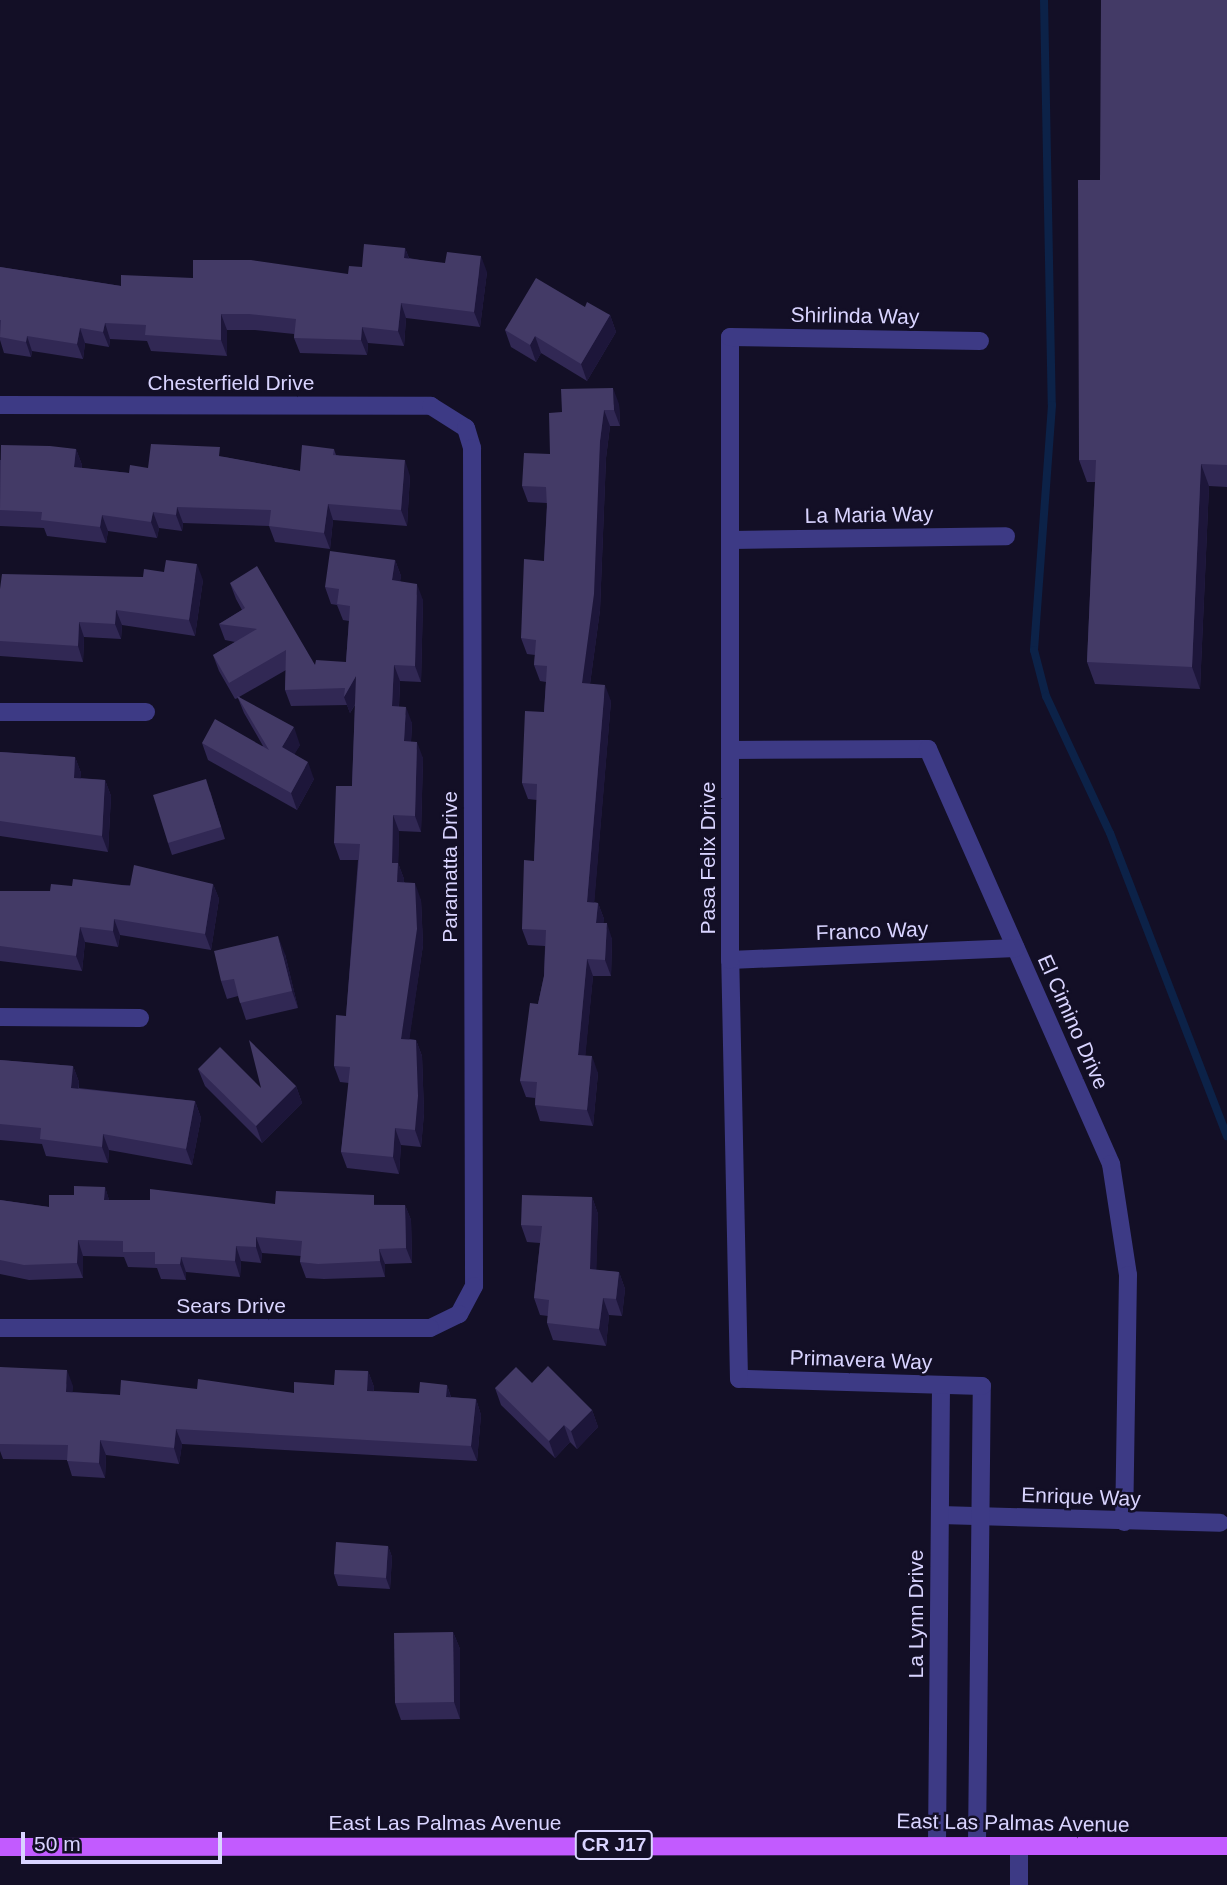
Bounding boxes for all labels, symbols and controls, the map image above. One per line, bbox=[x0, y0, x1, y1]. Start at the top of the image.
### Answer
street label: Shirlinda Way bbox=[790, 302, 920, 330]
street label: Chesterfield Drive bbox=[148, 370, 314, 396]
street label: La Maria Way bbox=[804, 501, 934, 529]
street label: Pasa Felix Drive bbox=[695, 782, 721, 934]
street label: Paramatta Drive bbox=[437, 791, 463, 943]
street label: Franco Way bbox=[815, 916, 929, 946]
street label: El Cimino Drive bbox=[1032, 951, 1114, 1093]
street label: Sears Drive bbox=[176, 1293, 286, 1319]
street label: Primavera Way bbox=[789, 1345, 933, 1375]
street label: Enrique Way bbox=[1021, 1482, 1141, 1512]
street label: La Lynn Drive bbox=[903, 1550, 929, 1678]
street label: East Las Palmas Avenue bbox=[896, 1808, 1130, 1838]
street label: East Las Palmas Avenue bbox=[328, 1810, 562, 1836]
scale bar bbox=[24, 1818, 226, 1862]
road number: CR J17 bbox=[574, 1829, 654, 1860]
text: 50 m bbox=[34, 1832, 81, 1855]

